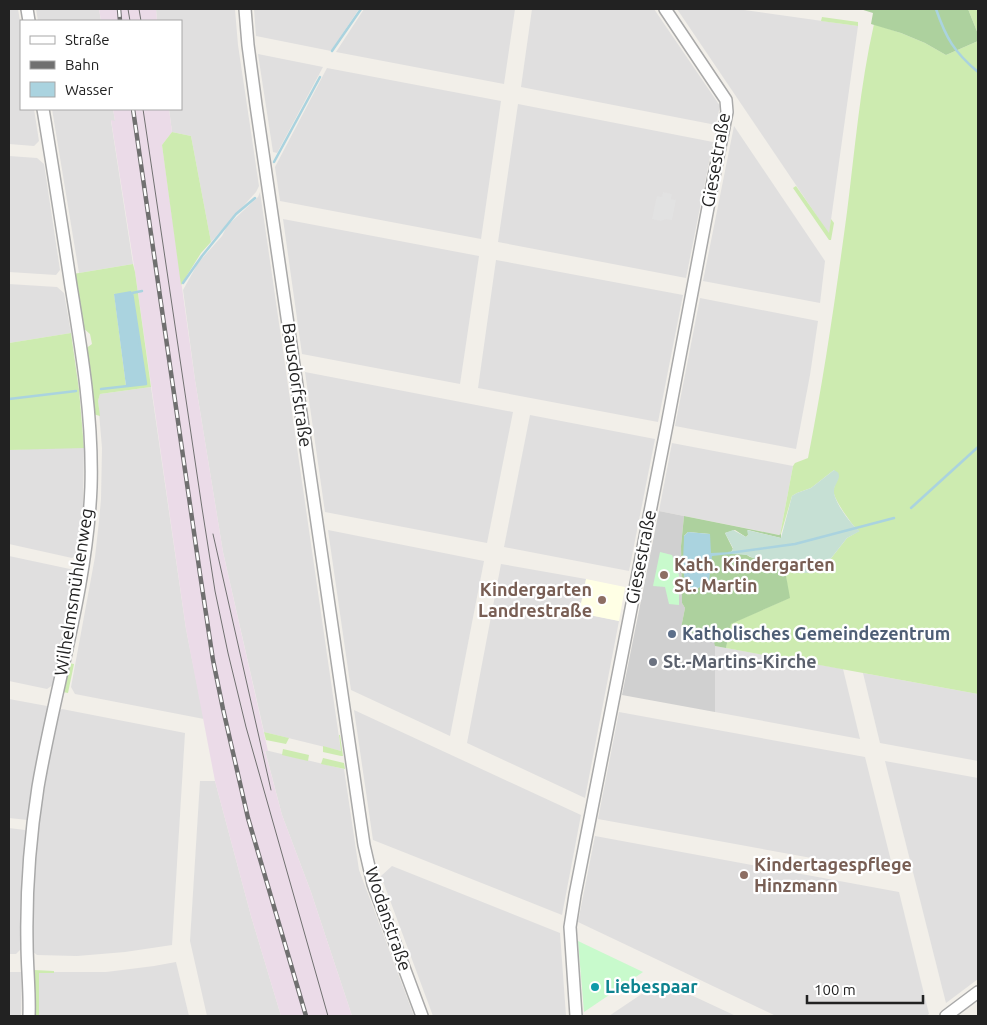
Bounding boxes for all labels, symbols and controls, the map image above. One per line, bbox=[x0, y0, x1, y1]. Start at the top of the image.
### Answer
legend bbox=[20, 20, 182, 110]
text: Straße bbox=[65, 31, 109, 48]
text: Bahn bbox=[65, 56, 99, 73]
text: Wasser bbox=[65, 81, 114, 98]
street label: Giesestraße bbox=[697, 111, 733, 209]
street label: Bausdorfstraße bbox=[279, 321, 317, 448]
street label: Wilhelmsmühlenweg bbox=[50, 507, 96, 677]
street label: Giesestraße bbox=[621, 508, 659, 606]
place label: Kath. Kindergarten St. Martin bbox=[674, 554, 835, 595]
marker: Kath. Kindergarten St. Martin bbox=[658, 569, 670, 581]
place label: Kindergarten Landrestraße bbox=[478, 579, 592, 620]
marker: Kindergarten Landrestraße bbox=[596, 594, 608, 606]
place label: Katholisches Gemeindezentrum bbox=[682, 623, 950, 643]
marker: Katholisches Gemeindezentrum bbox=[666, 628, 678, 640]
place label: St.-Martins-Kirche bbox=[663, 651, 817, 671]
marker: St.-Martins-Kirche bbox=[647, 656, 659, 668]
place label: Kindertagespflege Hinzmann bbox=[754, 854, 912, 895]
street label: Wodanstraße bbox=[362, 864, 416, 973]
marker: Kindertagespflege Hinzmann bbox=[738, 869, 750, 881]
scale bar bbox=[807, 972, 923, 1004]
place label: Liebespaar bbox=[605, 976, 698, 996]
marker: Liebespaar bbox=[589, 981, 601, 993]
text: 100 m bbox=[814, 981, 856, 998]

